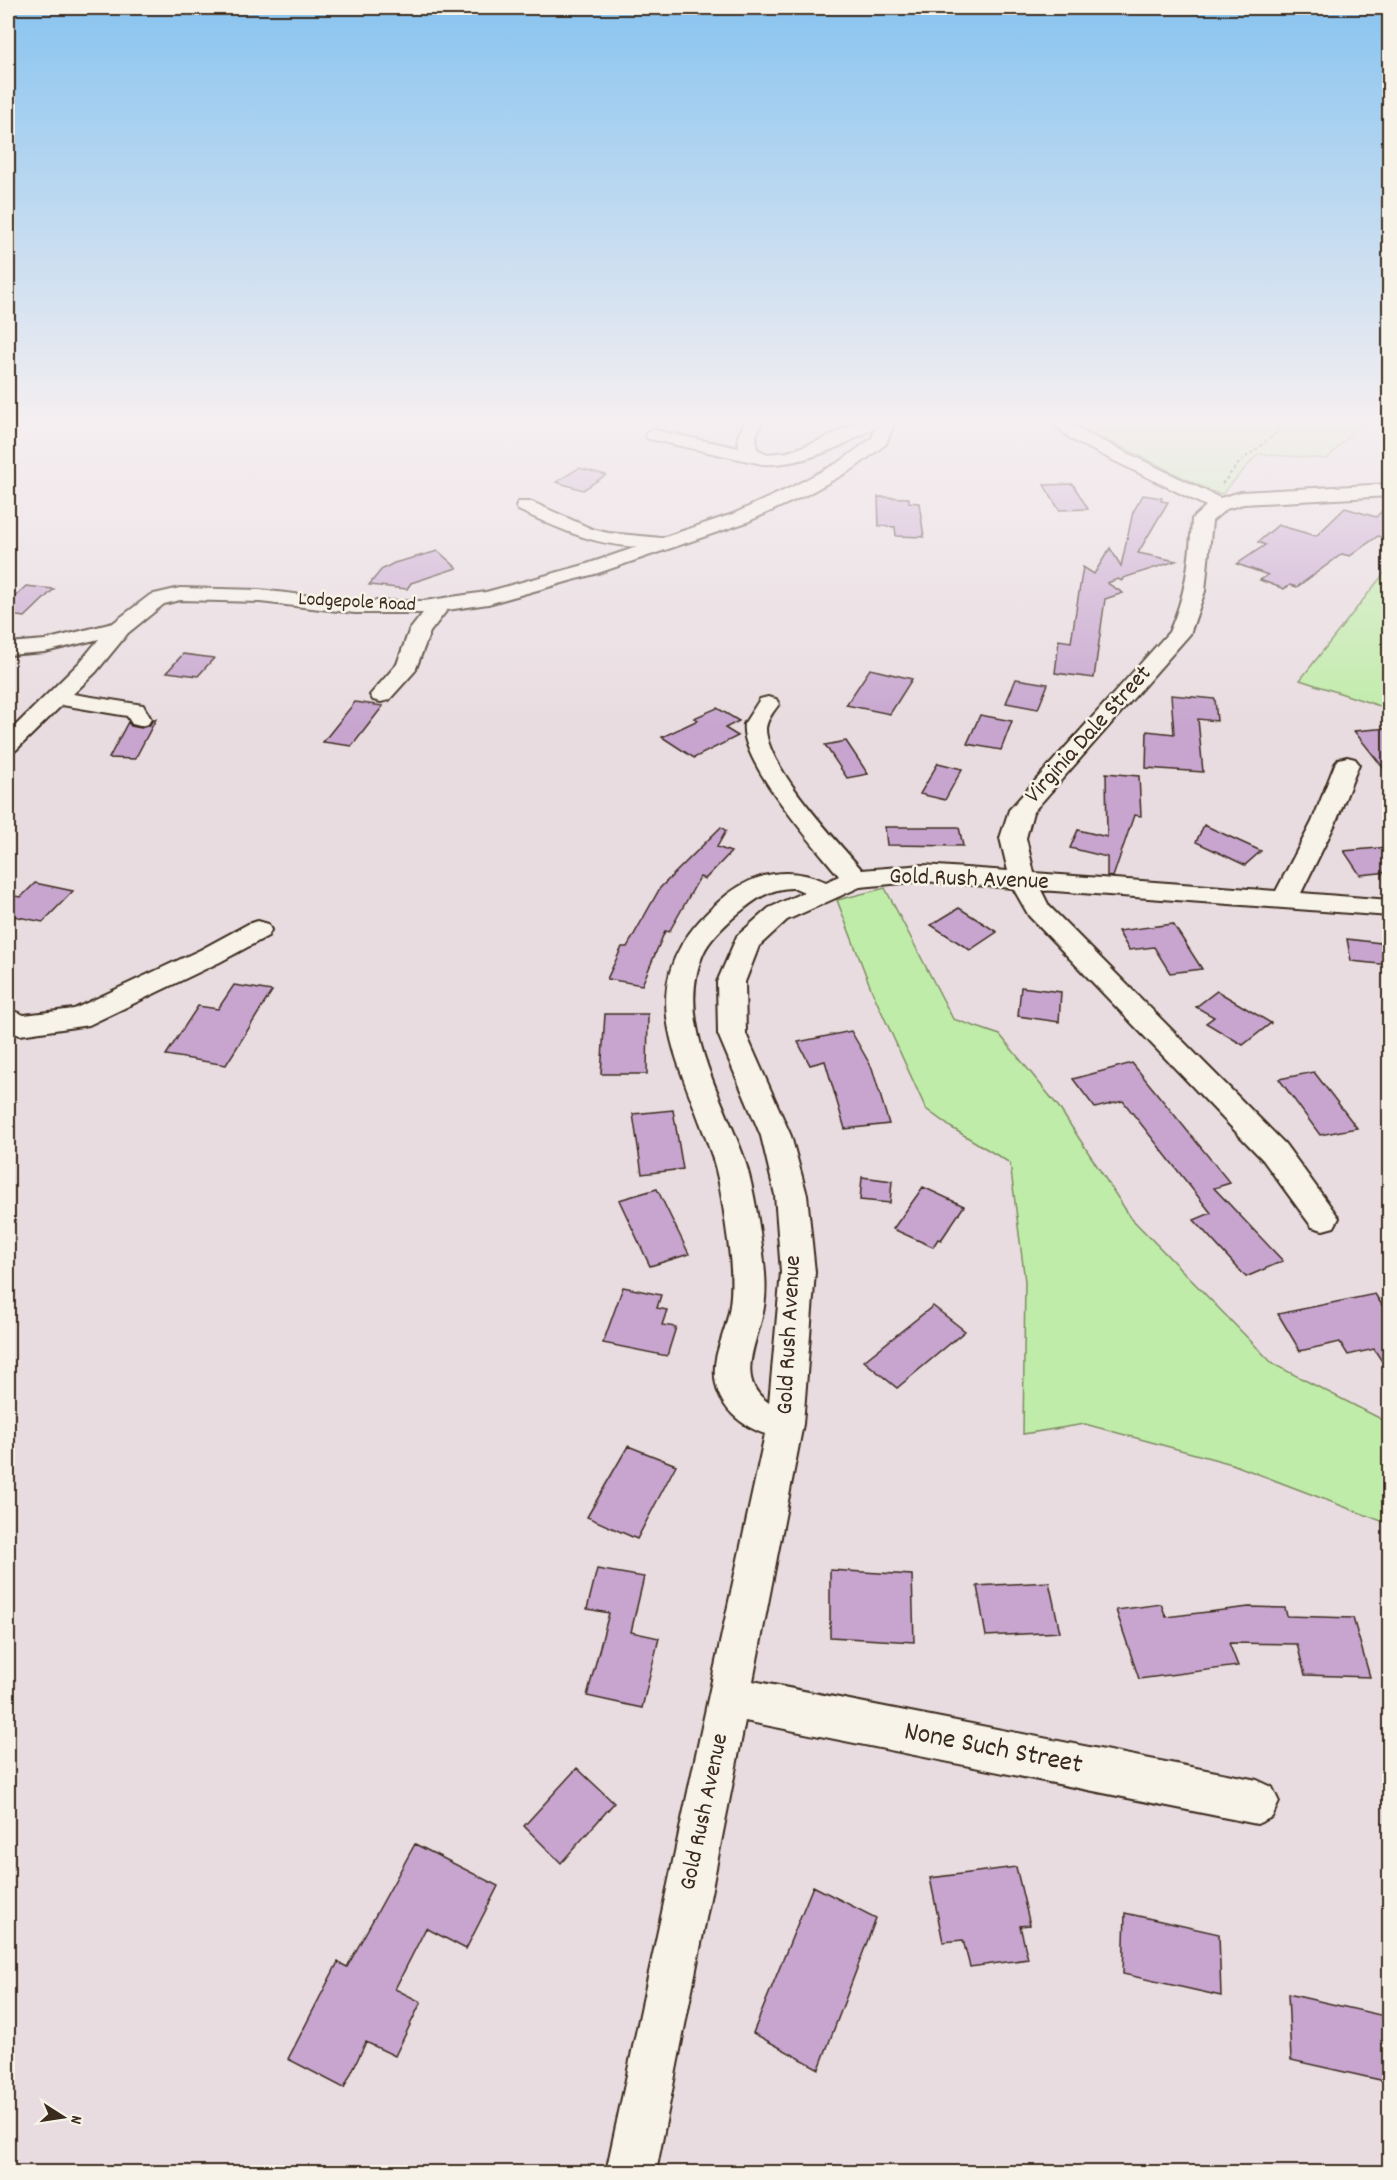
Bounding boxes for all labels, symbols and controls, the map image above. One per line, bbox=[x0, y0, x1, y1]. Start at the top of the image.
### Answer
street label: Lodgepole Road bbox=[298, 586, 416, 620]
street label: Virginia Dale Street bbox=[1018, 658, 1161, 812]
street label: Gold Rush Avenue bbox=[889, 860, 1049, 900]
street label: Gold Rush Avenue bbox=[769, 1254, 811, 1416]
street label: None Such Street bbox=[900, 1713, 1086, 1787]
street label: Gold Rush Avenue bbox=[672, 1730, 738, 1894]
north arrow bbox=[33, 2087, 93, 2147]
text: N bbox=[63, 2113, 87, 2126]

